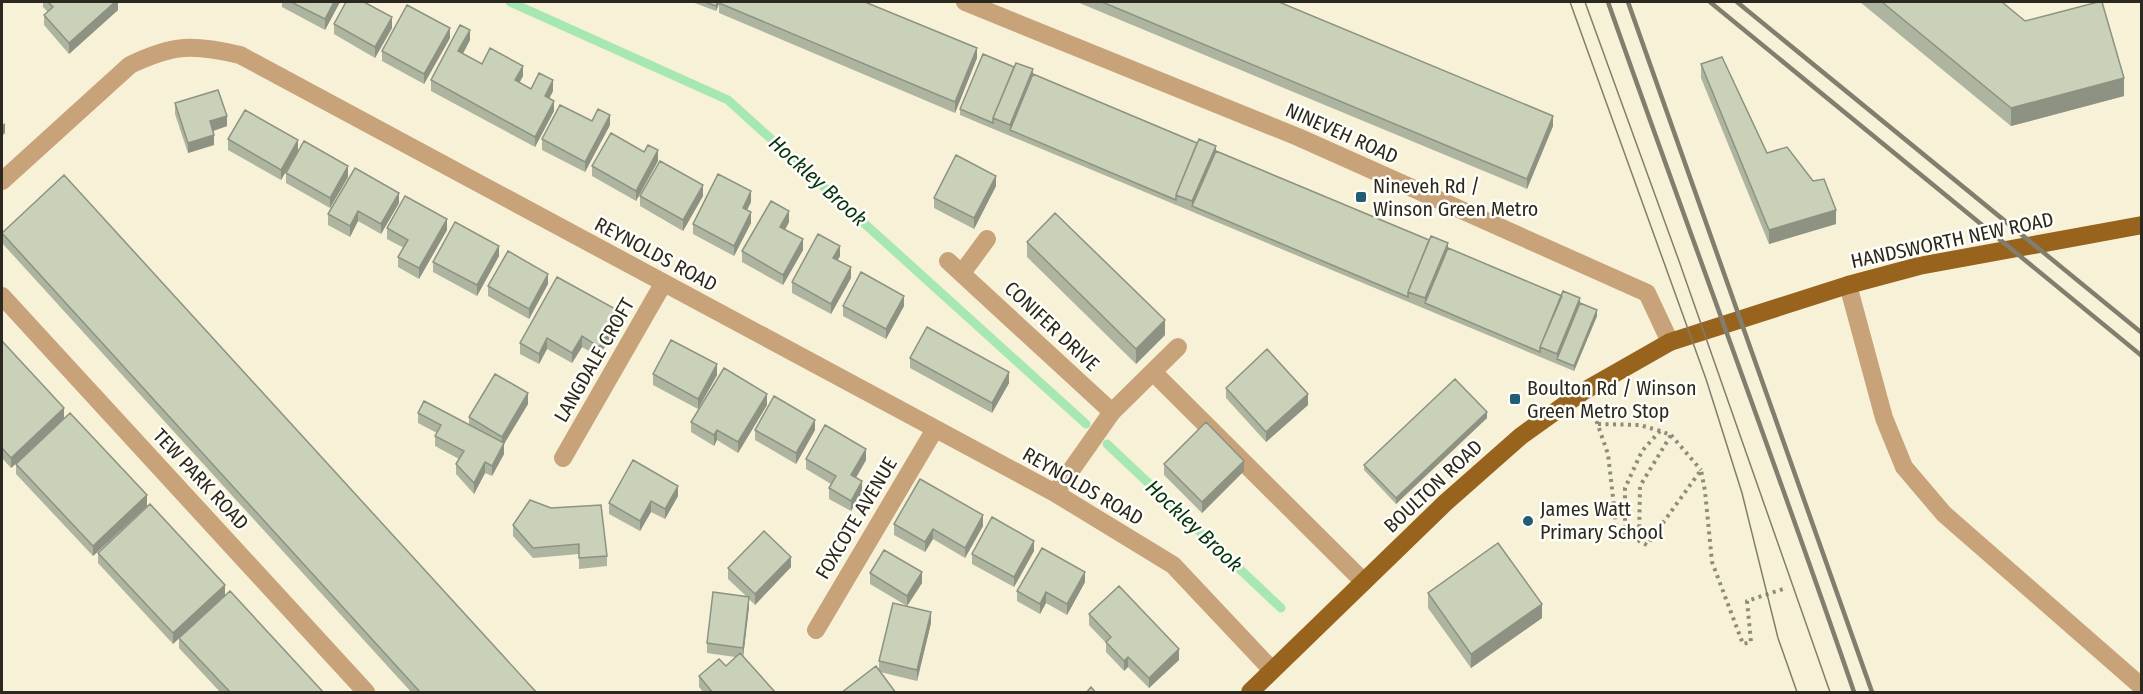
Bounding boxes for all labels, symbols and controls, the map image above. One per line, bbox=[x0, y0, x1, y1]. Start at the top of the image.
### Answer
street label: NINEVEH ROAD bbox=[1282, 98, 1402, 168]
water label: Hockley Brook bbox=[764, 130, 872, 232]
place label: Nineveh Rd / Winson Green Metro bbox=[1373, 174, 1538, 221]
marker: Nineveh Rd / Winson Green Metro bbox=[1354, 190, 1368, 204]
street label: HANDSWORTH NEW ROAD bbox=[1848, 207, 2056, 273]
street label: REYNOLDS ROAD bbox=[591, 212, 721, 296]
street label: CONIFER DRIVE bbox=[1000, 276, 1104, 376]
street label: LANGDALE CROFT bbox=[549, 293, 640, 426]
place label: Boulton Rd / Winson Green Metro Stop bbox=[1527, 376, 1696, 423]
marker: Boulton Rd / Winson Green Metro Stop bbox=[1508, 392, 1522, 406]
street label: TEW PARK ROAD bbox=[148, 423, 254, 535]
street label: BOULTON ROAD bbox=[1379, 434, 1487, 538]
street label: REYNOLDS ROAD bbox=[1018, 442, 1148, 530]
street label: FOXCOTE AVENUE bbox=[810, 453, 902, 583]
water label: Hockley Brook bbox=[1140, 474, 1248, 578]
place label: James Watt Primary School bbox=[1540, 497, 1663, 544]
marker: James Watt Primary School bbox=[1521, 514, 1535, 528]

